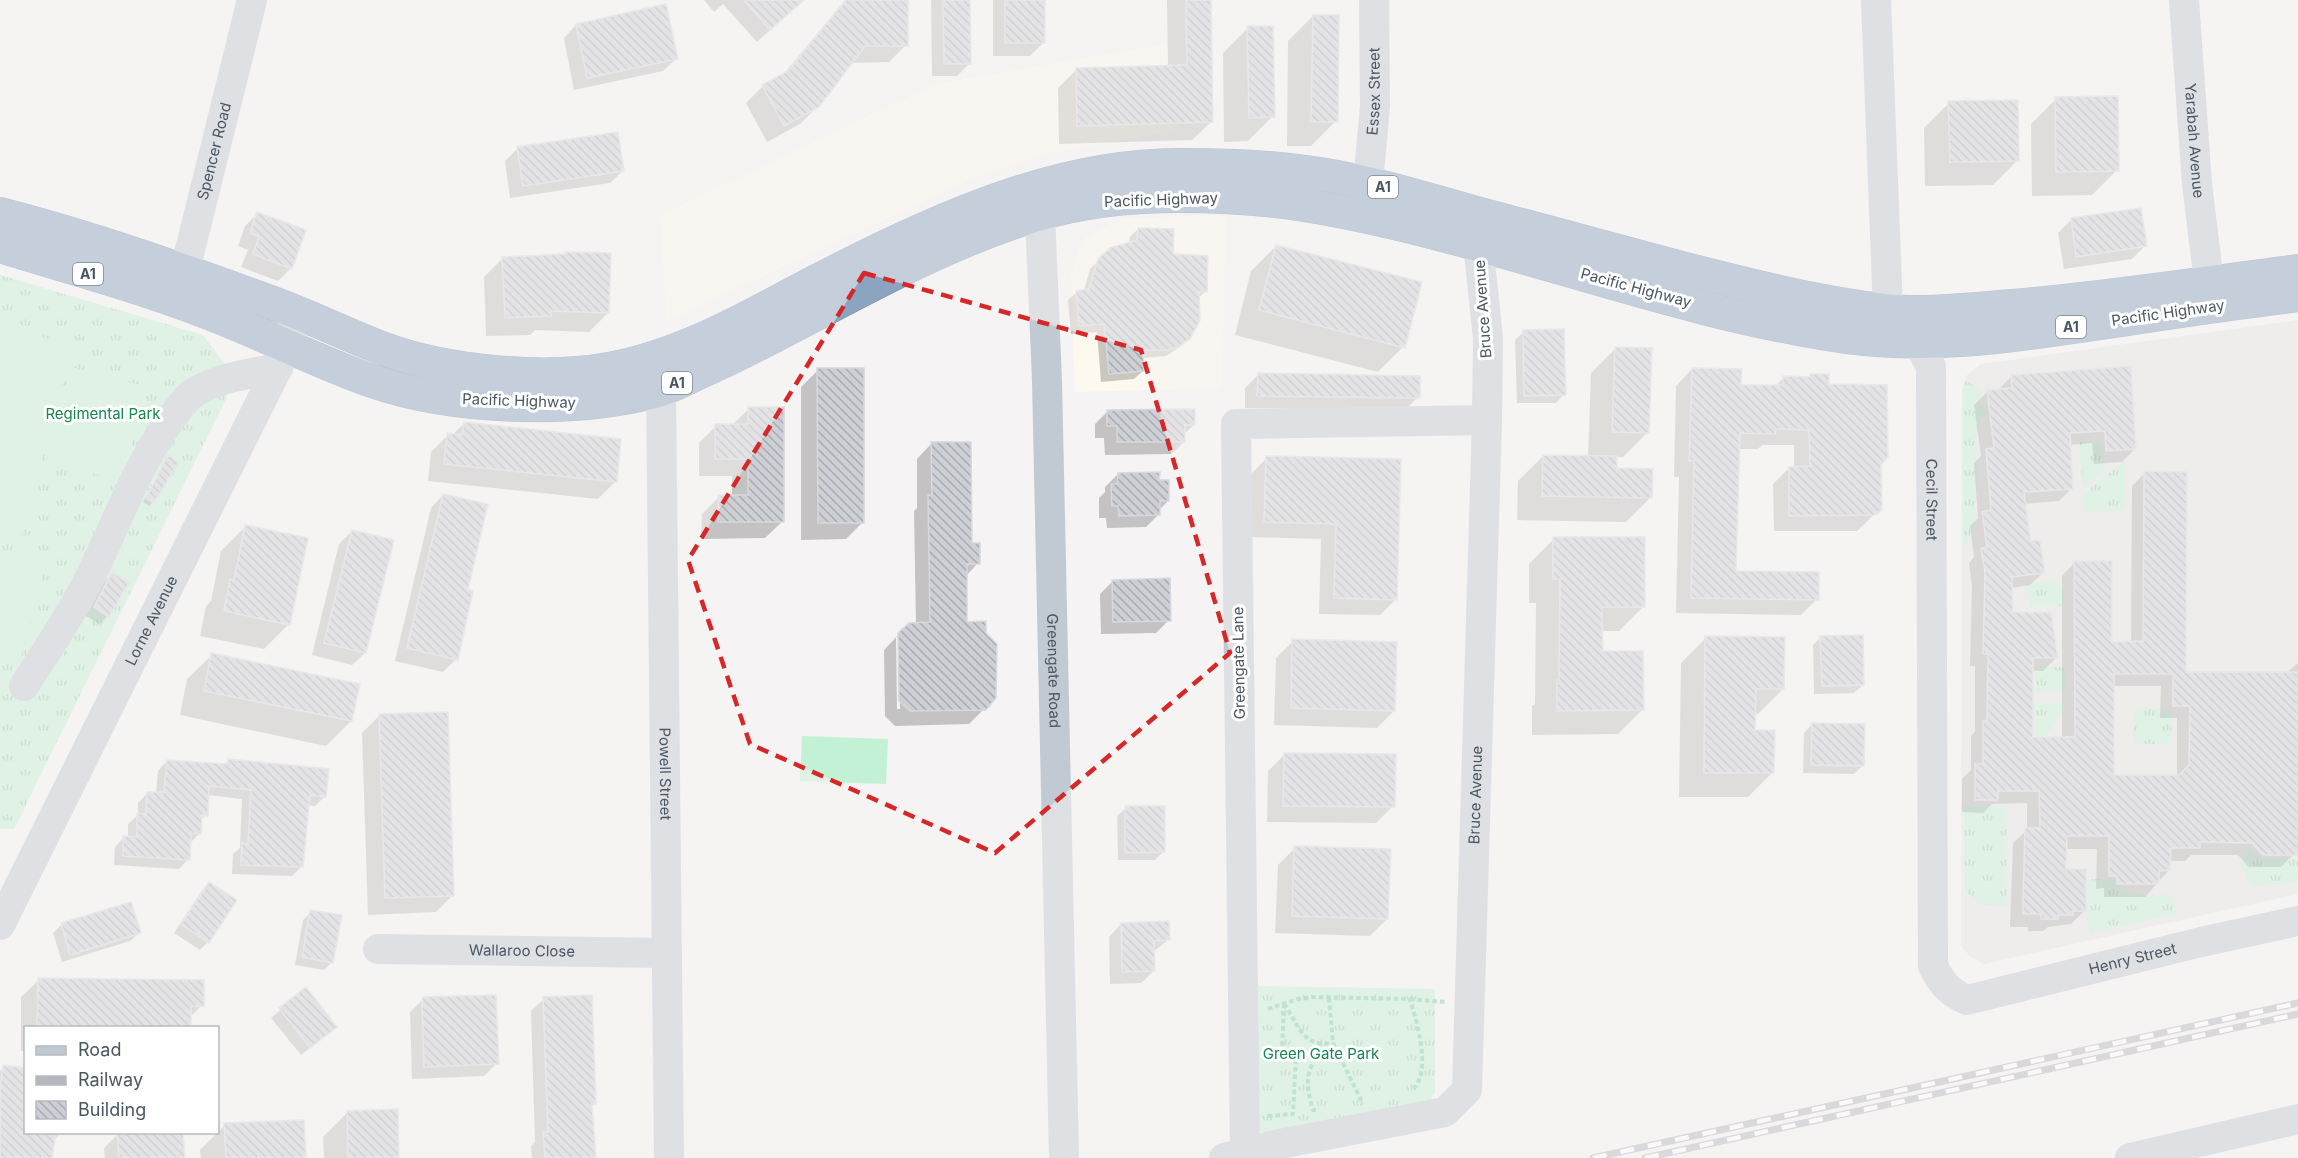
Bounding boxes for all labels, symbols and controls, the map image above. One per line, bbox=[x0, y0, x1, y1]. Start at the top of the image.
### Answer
street label: Essex Street bbox=[1362, 47, 1384, 136]
street label: Yarabah Avenue bbox=[2181, 82, 2209, 199]
street label: Spencer Road bbox=[193, 100, 235, 202]
road number: A1 bbox=[1368, 176, 1398, 198]
street label: Pacific Highway bbox=[1104, 188, 1219, 211]
street label: Bruce Avenue bbox=[1470, 259, 1495, 359]
road number: A1 bbox=[73, 263, 103, 285]
street label: Pacific Highway bbox=[1579, 264, 1694, 312]
street label: Pacific Highway bbox=[2110, 295, 2226, 330]
road number: A1 bbox=[2056, 316, 2086, 338]
road number: A1 bbox=[662, 372, 692, 394]
street label: Pacific Highway bbox=[462, 389, 577, 412]
park label: Regimental Park bbox=[45, 404, 161, 423]
street label: Cecil Street bbox=[1922, 459, 1942, 541]
street label: Lorne Avenue bbox=[121, 572, 182, 669]
street label: Greengate Lane bbox=[1228, 606, 1249, 720]
street label: Greengate Road bbox=[1043, 613, 1065, 728]
street label: Powell Street bbox=[656, 727, 675, 821]
street label: Bruce Avenue bbox=[1464, 745, 1486, 845]
street label: Henry Street bbox=[2087, 938, 2178, 978]
street label: Wallaroo Close bbox=[469, 940, 575, 961]
legend bbox=[24, 1026, 219, 1134]
text: Road bbox=[78, 1039, 121, 1060]
park label: Green Gate Park bbox=[1263, 1044, 1380, 1063]
text: Railway bbox=[78, 1069, 143, 1090]
text: Building bbox=[78, 1099, 146, 1120]

